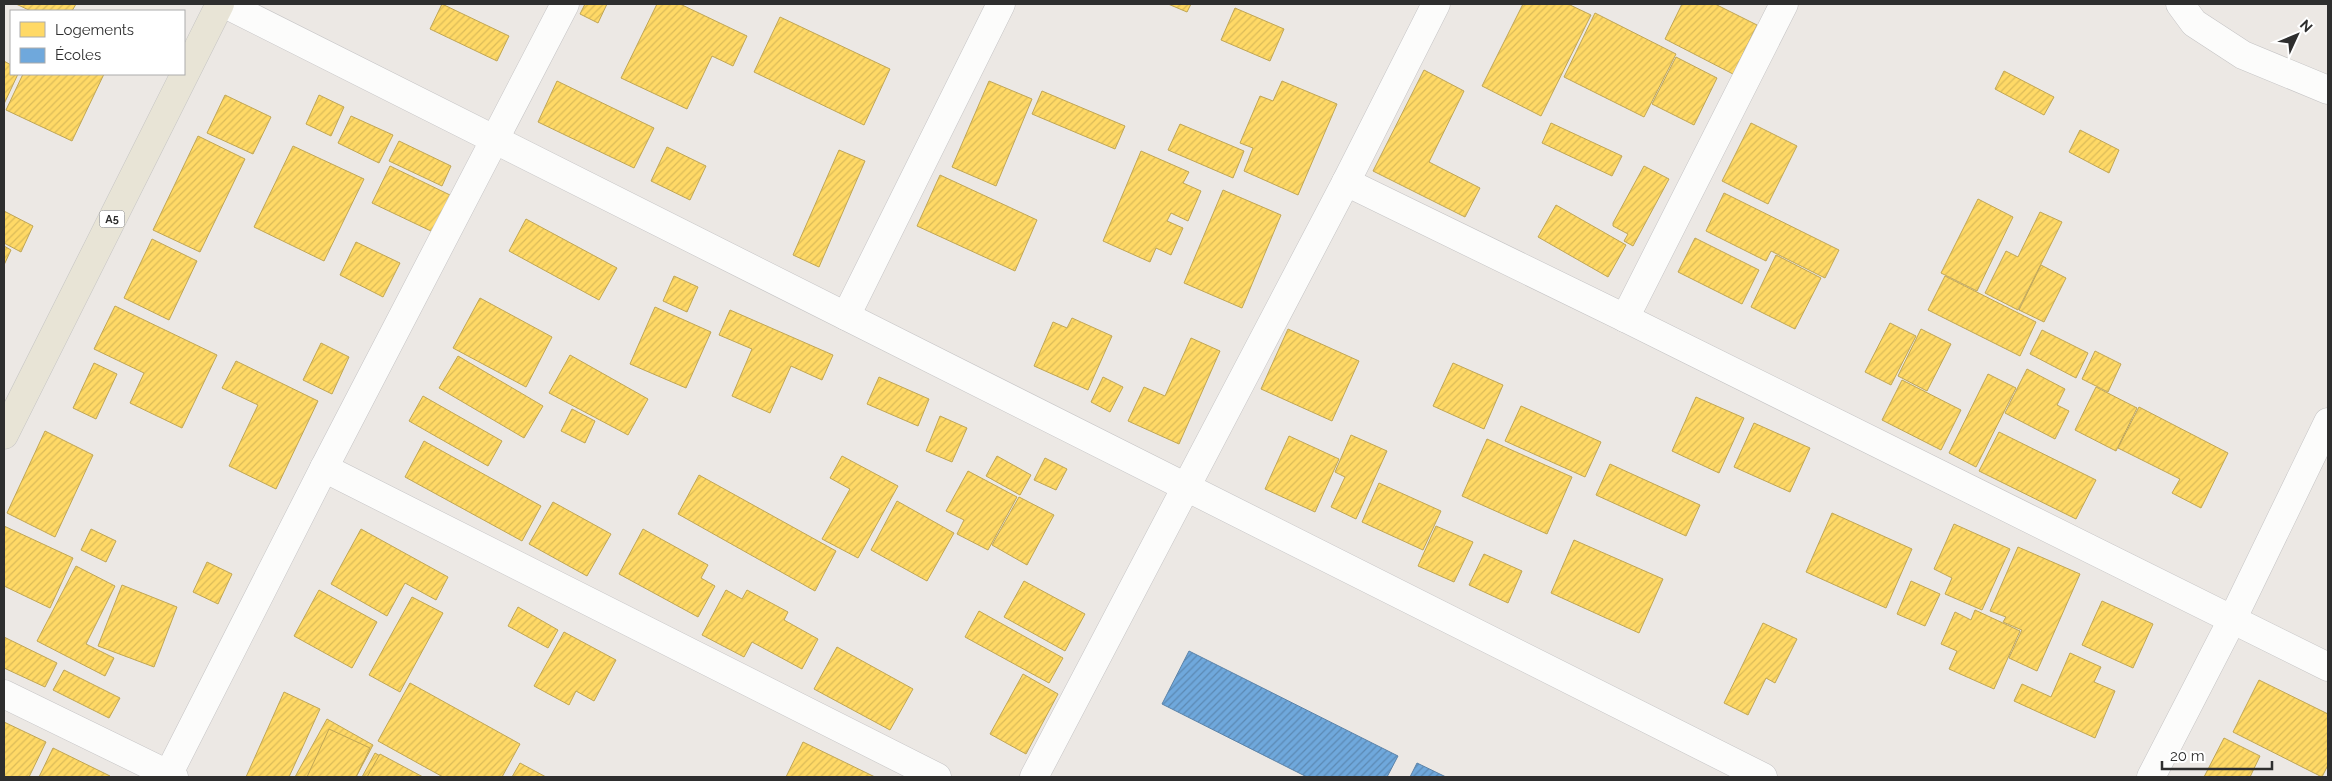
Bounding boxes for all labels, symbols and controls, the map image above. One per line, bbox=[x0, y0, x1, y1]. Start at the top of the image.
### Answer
legend bbox=[10, 10, 185, 75]
north arrow bbox=[2272, 10, 2322, 60]
text: N bbox=[2297, 17, 2316, 35]
text: Logements bbox=[55, 21, 134, 39]
text: Écoles bbox=[55, 46, 101, 64]
road number: A5 bbox=[100, 210, 124, 228]
scale bar bbox=[2162, 738, 2272, 770]
text: 20 m bbox=[2170, 747, 2205, 765]

